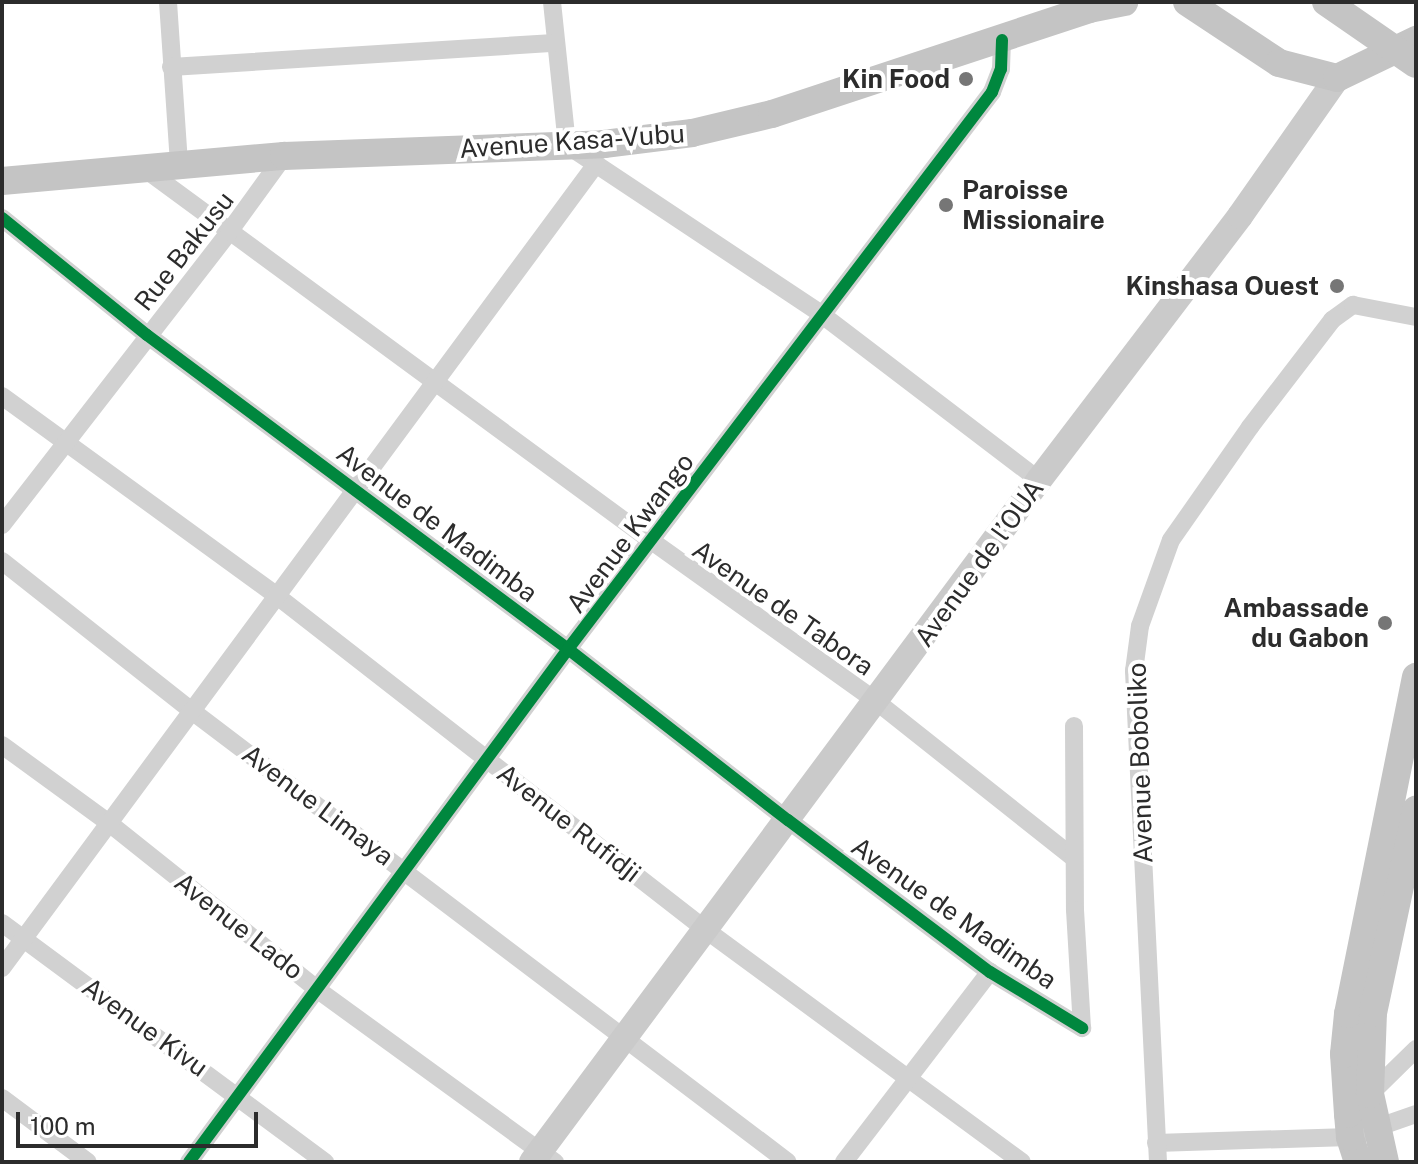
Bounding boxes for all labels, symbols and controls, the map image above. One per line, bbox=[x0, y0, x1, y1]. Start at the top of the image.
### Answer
place label: Kin Food bbox=[842, 63, 950, 95]
marker: Kin Food bbox=[957, 70, 975, 88]
street label: Avenue Kasa-Vubu bbox=[458, 118, 686, 164]
place label: Paroisse Missionaire bbox=[962, 174, 1105, 236]
street label: Rue Bakusu bbox=[128, 185, 240, 317]
marker: Paroisse Missionaire bbox=[937, 196, 955, 214]
place label: Kinshasa Ouest bbox=[1125, 270, 1319, 302]
marker: Kinshasa Ouest bbox=[1326, 275, 1348, 297]
street label: Avenue de Madimba bbox=[330, 437, 544, 609]
street label: Avenue Kwango bbox=[560, 447, 700, 619]
street label: Avenue de l’OUA bbox=[908, 473, 1050, 653]
street label: Avenue de Tabora bbox=[686, 534, 880, 682]
place label: Ambassade du Gabon bbox=[1224, 592, 1369, 654]
marker: Ambassade du Gabon bbox=[1376, 614, 1394, 632]
street label: Avenue Boboliko bbox=[1121, 662, 1159, 864]
street label: Avenue Limaya bbox=[236, 738, 400, 872]
street label: Avenue Rufidji bbox=[491, 757, 647, 889]
street label: Avenue de Madimba bbox=[845, 830, 1063, 996]
street label: Avenue Lado bbox=[168, 866, 310, 986]
street label: Avenue Kivu bbox=[76, 971, 214, 1083]
scale bar bbox=[20, 1096, 262, 1146]
text: 100 m bbox=[30, 1112, 96, 1140]

